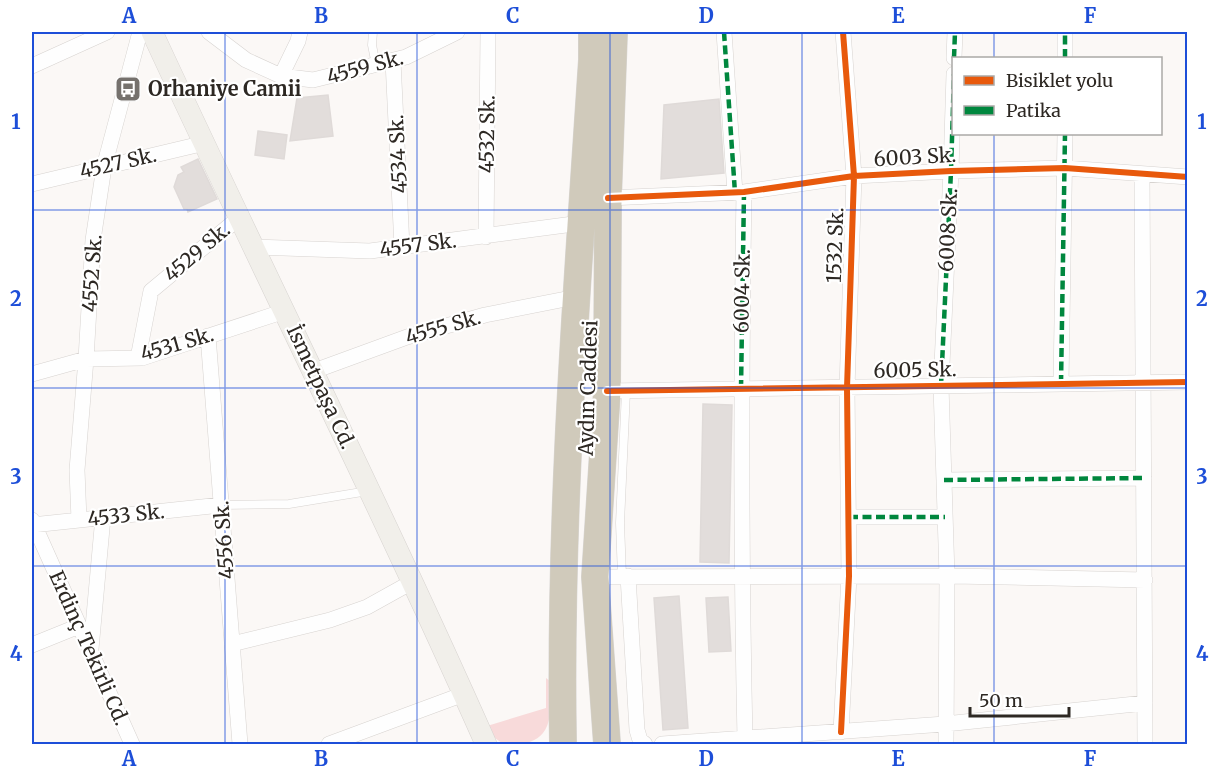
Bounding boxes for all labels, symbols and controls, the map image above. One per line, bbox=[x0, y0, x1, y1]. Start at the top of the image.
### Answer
text: A bbox=[121, 3, 137, 28]
text: B bbox=[314, 3, 328, 28]
text: C bbox=[506, 3, 520, 28]
text: D bbox=[698, 3, 714, 28]
text: E bbox=[891, 3, 905, 28]
text: F bbox=[1084, 3, 1097, 28]
street label: 4559 Sk. bbox=[324, 44, 406, 89]
legend bbox=[952, 57, 1162, 135]
text: Bisiklet yolu bbox=[1006, 69, 1113, 92]
bus stop icon: Orhaniye Camii bbox=[113, 74, 143, 104]
place label: Orhaniye Camii bbox=[148, 76, 301, 101]
street label: 4532 Sk. bbox=[473, 95, 500, 173]
text: Patika bbox=[1006, 99, 1061, 122]
text: 1 bbox=[11, 109, 21, 134]
text: 1 bbox=[1197, 109, 1207, 134]
street label: 4534 Sk. bbox=[383, 114, 412, 194]
street label: 4527 Sk. bbox=[77, 142, 159, 183]
street label: 6003 Sk. bbox=[873, 142, 957, 171]
street label: 6008 Sk. bbox=[933, 187, 962, 273]
street label: 1532 Sk. bbox=[821, 207, 848, 283]
street label: 4529 Sk. bbox=[158, 217, 235, 287]
street label: 4557 Sk. bbox=[378, 227, 458, 262]
street label: 4552 Sk. bbox=[76, 233, 107, 313]
street label: 6004 Sk. bbox=[728, 249, 755, 333]
text: 2 bbox=[10, 286, 22, 311]
text: 2 bbox=[1196, 286, 1208, 311]
street label: 4555 Sk. bbox=[402, 304, 484, 349]
street label: Aydın Caddesi bbox=[573, 320, 602, 457]
street label: 4531 Sk. bbox=[137, 321, 216, 366]
street label: İsmetpaşa Cd. bbox=[282, 321, 361, 453]
street label: 6005 Sk. bbox=[873, 356, 957, 383]
text: 3 bbox=[10, 464, 22, 489]
text: 3 bbox=[1196, 464, 1208, 489]
street label: 4533 Sk. bbox=[86, 498, 166, 531]
street label: 4556 Sk. bbox=[208, 500, 239, 580]
street label: Erdinç Tekirli Cd. bbox=[44, 567, 135, 729]
text: 4 bbox=[10, 641, 23, 666]
text: 4 bbox=[1196, 641, 1209, 666]
scale bar bbox=[970, 680, 1069, 718]
text: 50 m bbox=[979, 689, 1023, 712]
text: A bbox=[121, 746, 137, 771]
text: B bbox=[314, 746, 328, 771]
text: C bbox=[506, 746, 520, 771]
text: D bbox=[698, 746, 714, 771]
text: E bbox=[891, 746, 905, 771]
text: F bbox=[1084, 746, 1097, 771]

